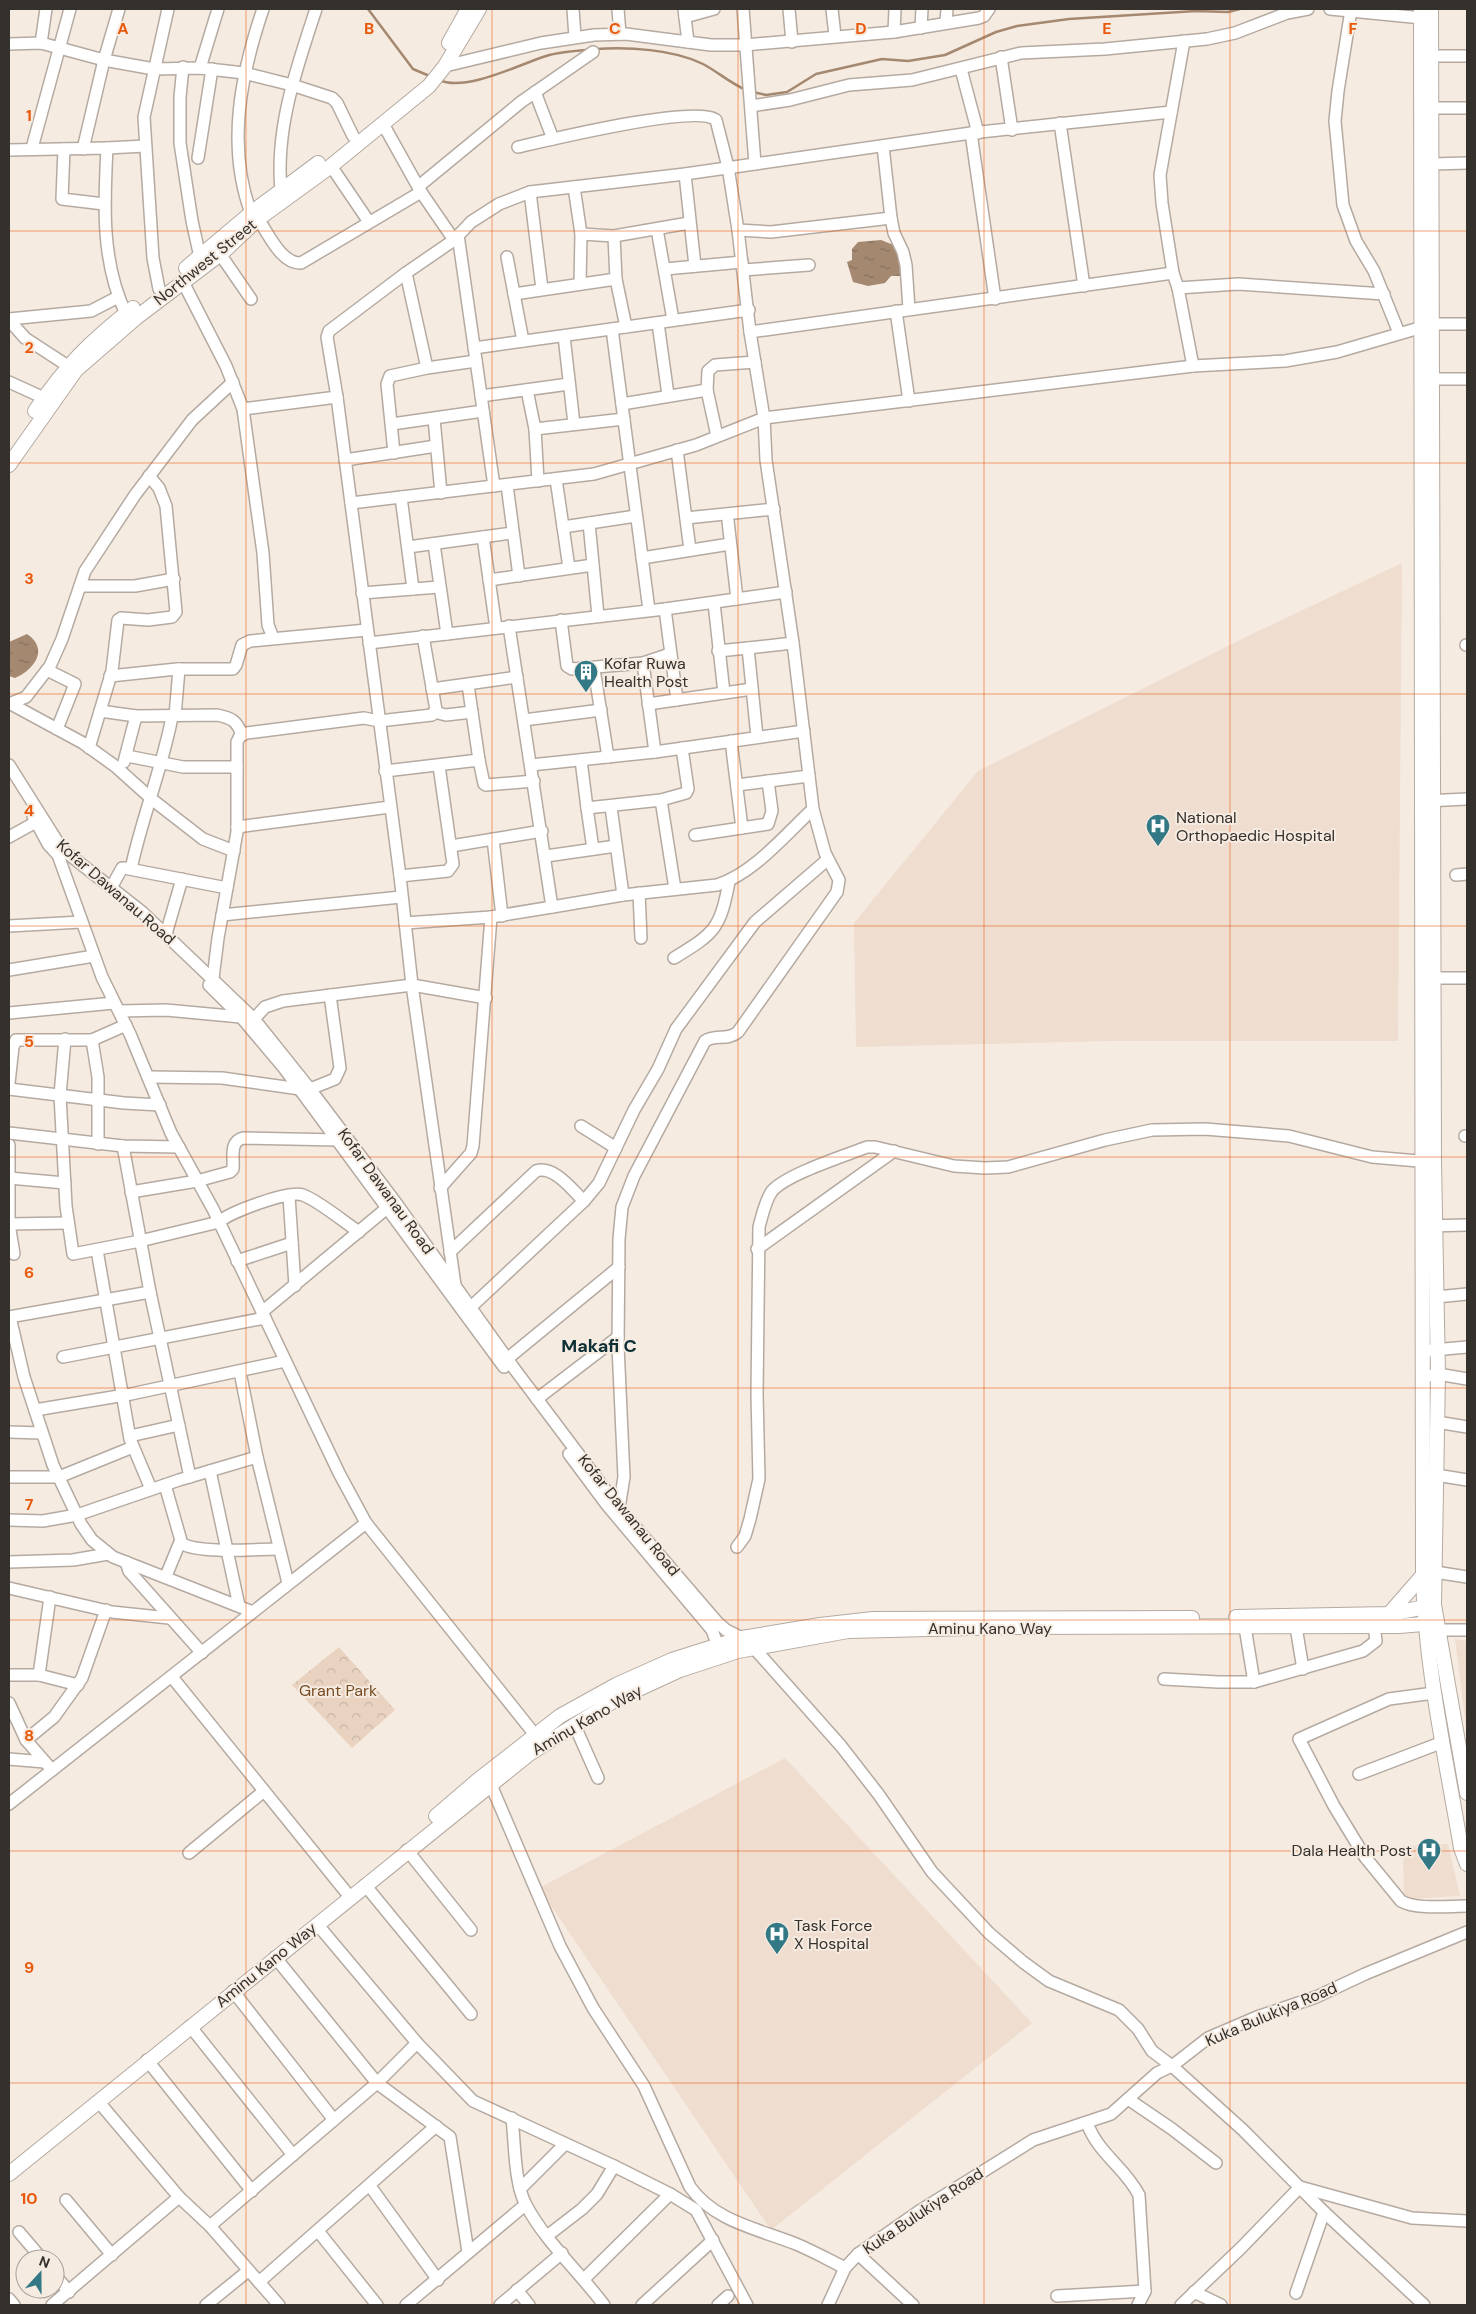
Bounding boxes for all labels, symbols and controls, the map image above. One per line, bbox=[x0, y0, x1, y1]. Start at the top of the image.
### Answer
text: A bbox=[117, 18, 129, 39]
text: B bbox=[364, 18, 374, 39]
text: C bbox=[609, 18, 621, 39]
text: D bbox=[855, 18, 867, 39]
text: E bbox=[1102, 18, 1112, 39]
text: F bbox=[1349, 18, 1358, 39]
text: 1 bbox=[26, 105, 32, 126]
street label: Northwest Street bbox=[149, 214, 261, 310]
text: 2 bbox=[24, 337, 34, 358]
text: 3 bbox=[24, 568, 34, 589]
place label: Kofar Ruwa Health Post bbox=[604, 653, 688, 692]
building icon: Kofar Ruwa Health Post bbox=[573, 659, 599, 693]
text: 4 bbox=[24, 800, 34, 821]
place label: National Orthopaedic Hospital bbox=[1176, 807, 1335, 846]
hospital icon: National Orthopaedic Hospital bbox=[1145, 813, 1171, 847]
street label: Kofar Dawanau Road bbox=[52, 835, 180, 949]
text: 5 bbox=[24, 1031, 34, 1052]
street label: Kofar Dawanau Road bbox=[333, 1124, 439, 1258]
text: 6 bbox=[24, 1262, 34, 1283]
district label: Makafi C bbox=[561, 1334, 637, 1358]
street label: Kofar Dawanau Road bbox=[573, 1450, 685, 1580]
text: 7 bbox=[25, 1494, 34, 1515]
street label: Aminu Kano Way bbox=[928, 1618, 1052, 1639]
park label: Grant Park bbox=[299, 1680, 377, 1701]
street label: Aminu Kano Way bbox=[528, 1680, 646, 1760]
text: 8 bbox=[24, 1725, 34, 1746]
hospital icon: Dala Health Post bbox=[1416, 1837, 1442, 1871]
place label: Dala Health Post bbox=[1292, 1840, 1412, 1861]
place label: Task Force X Hospital bbox=[794, 1915, 872, 1954]
street label: Aminu Kano Way bbox=[211, 1918, 321, 2012]
hospital icon: Task Force X Hospital bbox=[764, 1921, 790, 1955]
text: 9 bbox=[24, 1957, 34, 1978]
street label: Kuka Bulukiya Road bbox=[1202, 1977, 1340, 2051]
street label: Kuka Bulukiya Road bbox=[859, 2163, 987, 2259]
text: 10 bbox=[20, 2188, 38, 2209]
north arrow bbox=[15, 2249, 65, 2299]
text: N bbox=[37, 2252, 53, 2272]

